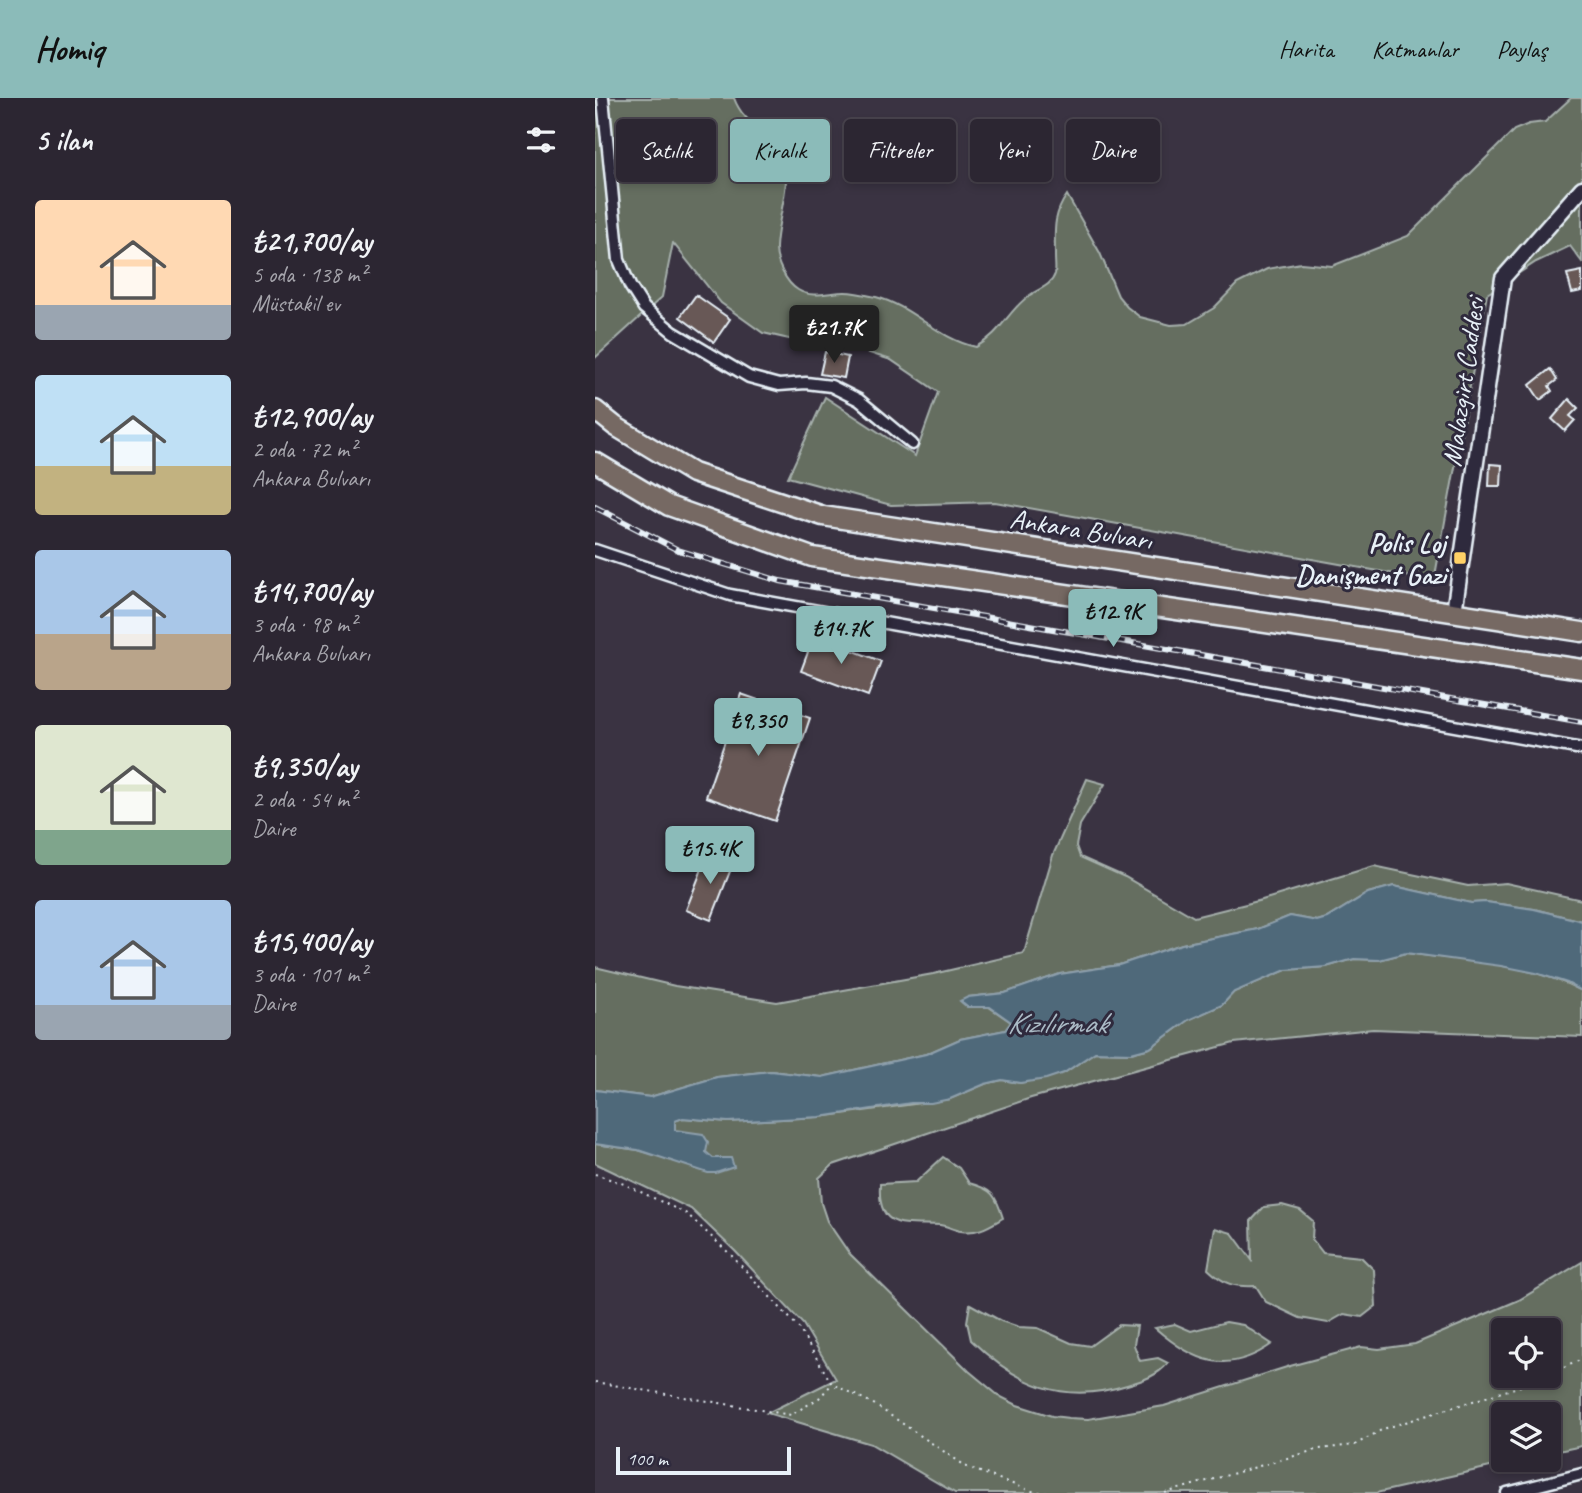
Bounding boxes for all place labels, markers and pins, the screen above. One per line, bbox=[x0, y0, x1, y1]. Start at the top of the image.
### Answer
pin: ₺21.7K bbox=[777, 306, 891, 365]
place label: Polis Loj Danişment Gazi bbox=[1295, 525, 1449, 592]
marker: Polis Loj Danişment Gazi bbox=[1452, 550, 1468, 566]
pin: ₺12.9K bbox=[1056, 589, 1170, 649]
pin: ₺14.7K bbox=[784, 606, 898, 666]
pin: ₺9,350 bbox=[701, 698, 815, 758]
pin: ₺15.4K bbox=[653, 826, 767, 886]

